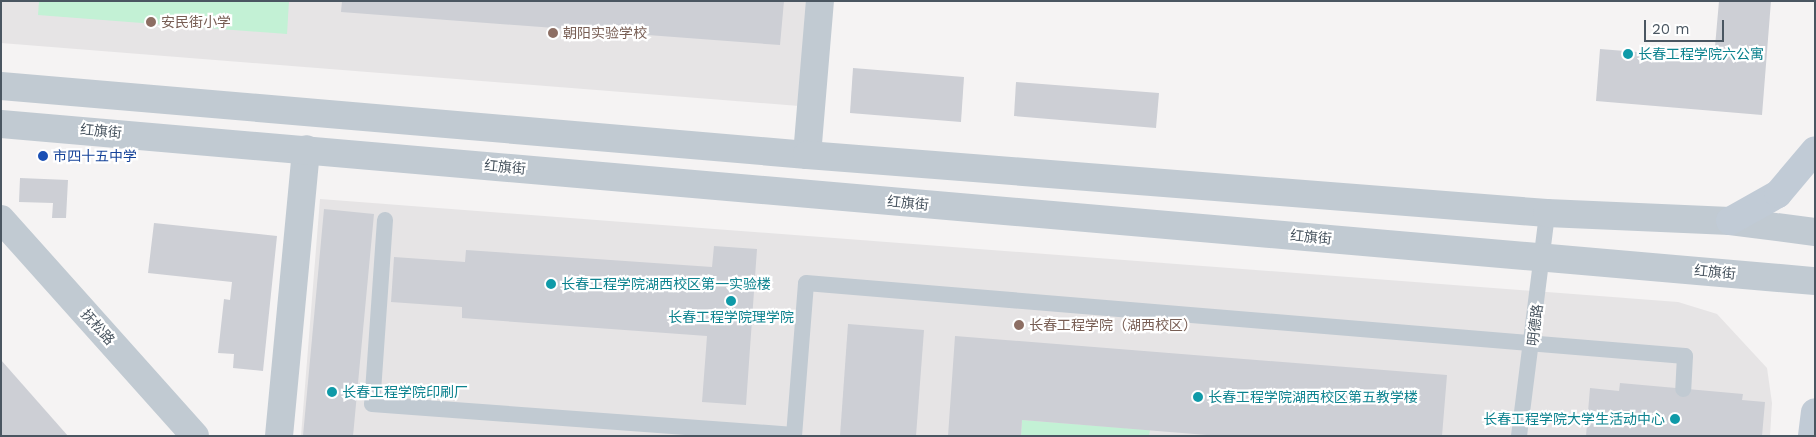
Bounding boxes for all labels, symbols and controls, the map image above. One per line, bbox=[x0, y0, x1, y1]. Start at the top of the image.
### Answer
scale bar bbox=[1646, 10, 1726, 42]
place label: 安民街小学 bbox=[161, 14, 231, 30]
marker: 安民街小学 bbox=[145, 16, 157, 28]
text: 20 m bbox=[1652, 20, 1690, 38]
place label: 朝阳实验学校 bbox=[563, 25, 647, 41]
marker: 朝阳实验学校 bbox=[547, 27, 559, 39]
place label: 长春工程学院六公寓 bbox=[1638, 46, 1764, 62]
marker: 长春工程学院六公寓 bbox=[1622, 48, 1634, 60]
street label: 红旗街 bbox=[79, 121, 123, 141]
place label: 市四十五中学 bbox=[53, 148, 137, 164]
marker: 市四十五中学 bbox=[37, 150, 49, 162]
street label: 红旗街 bbox=[483, 157, 527, 177]
street label: 红旗街 bbox=[886, 193, 930, 213]
street label: 红旗街 bbox=[1289, 227, 1333, 247]
street label: 红旗街 bbox=[1693, 262, 1737, 282]
place label: 长春工程学院湖西校区第一实验楼 bbox=[561, 276, 771, 292]
marker: 长春工程学院湖西校区第一实验楼 bbox=[545, 278, 557, 290]
marker: 长春工程学院理学院 bbox=[725, 295, 737, 307]
street label: 明德路 bbox=[1524, 303, 1546, 347]
street label: 抚松路 bbox=[78, 306, 118, 348]
place label: 长春工程学院理学院 bbox=[668, 309, 794, 325]
place label: 长春工程学院（湖西校区） bbox=[1029, 317, 1197, 333]
marker: 长春工程学院（湖西校区） bbox=[1013, 319, 1025, 331]
place label: 长春工程学院印刷厂 bbox=[342, 384, 468, 400]
marker: 长春工程学院印刷厂 bbox=[326, 386, 338, 398]
place label: 长春工程学院湖西校区第五教学楼 bbox=[1208, 389, 1418, 405]
marker: 长春工程学院湖西校区第五教学楼 bbox=[1192, 391, 1204, 403]
place label: 长春工程学院大学生活动中心 bbox=[1483, 411, 1665, 427]
marker: 长春工程学院大学生活动中心 bbox=[1669, 413, 1681, 425]

